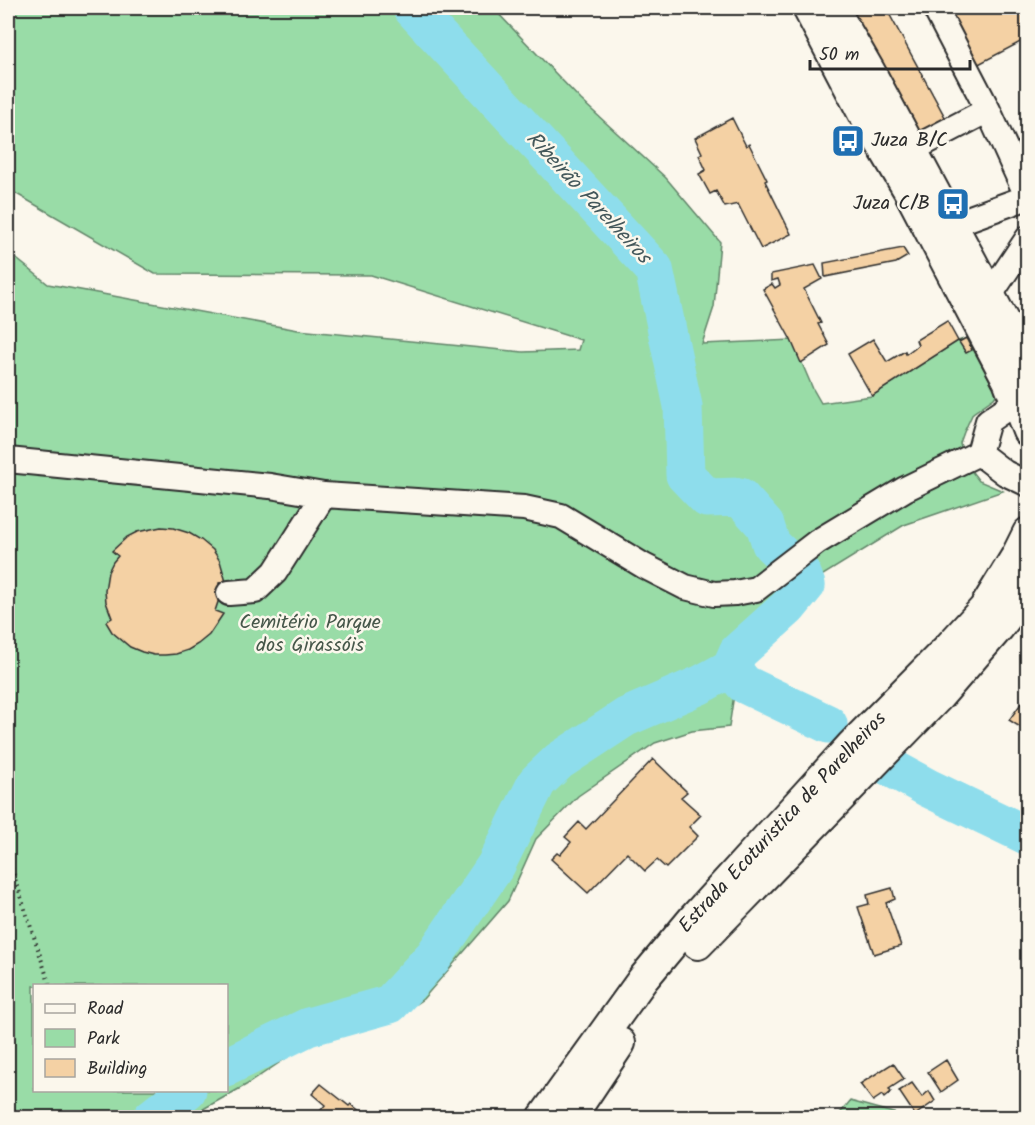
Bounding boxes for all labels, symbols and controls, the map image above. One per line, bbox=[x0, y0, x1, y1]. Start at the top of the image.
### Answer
scale bar bbox=[810, 33, 970, 71]
text: 50 m bbox=[819, 41, 859, 70]
bus stop icon: Juza B/C bbox=[830, 123, 866, 159]
water label: Ribeirão Parelheiros bbox=[517, 124, 660, 273]
place label: Juza B/C bbox=[871, 125, 948, 157]
bus stop icon: Juza C/B bbox=[935, 186, 971, 222]
place label: Juza C/B bbox=[853, 188, 930, 220]
park label: Cemitério Parque dos Girassóis bbox=[239, 607, 381, 662]
street label: Estrada Ecoturistica de Parelheiros bbox=[671, 704, 895, 941]
legend bbox=[33, 984, 228, 1092]
text: Road bbox=[87, 995, 124, 1024]
text: Park bbox=[87, 1025, 120, 1054]
text: Building bbox=[87, 1055, 147, 1084]

